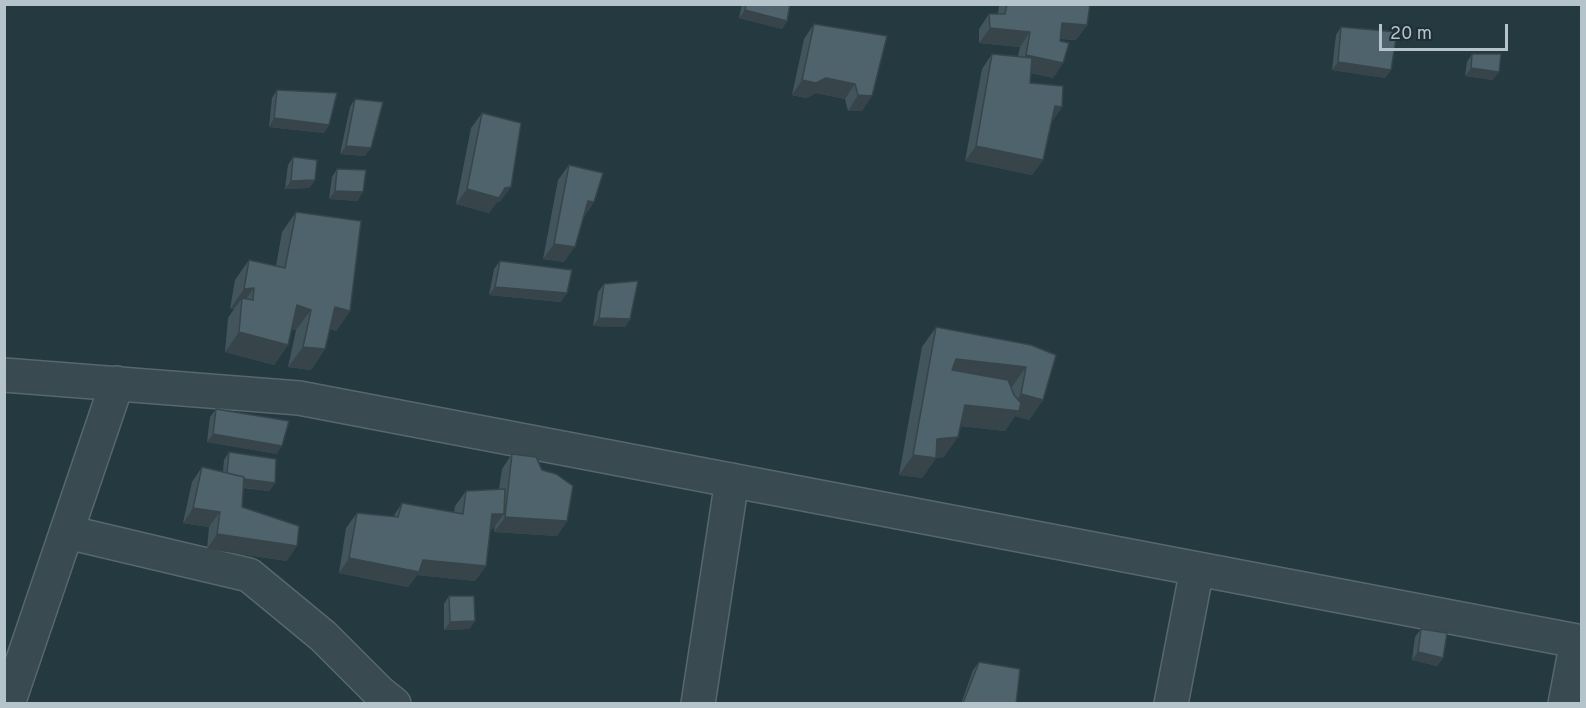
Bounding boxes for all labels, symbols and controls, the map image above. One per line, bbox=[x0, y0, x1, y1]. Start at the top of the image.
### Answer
scale bar bbox=[1382, 12, 1511, 50]
text: 20 m bbox=[1390, 23, 1432, 46]

